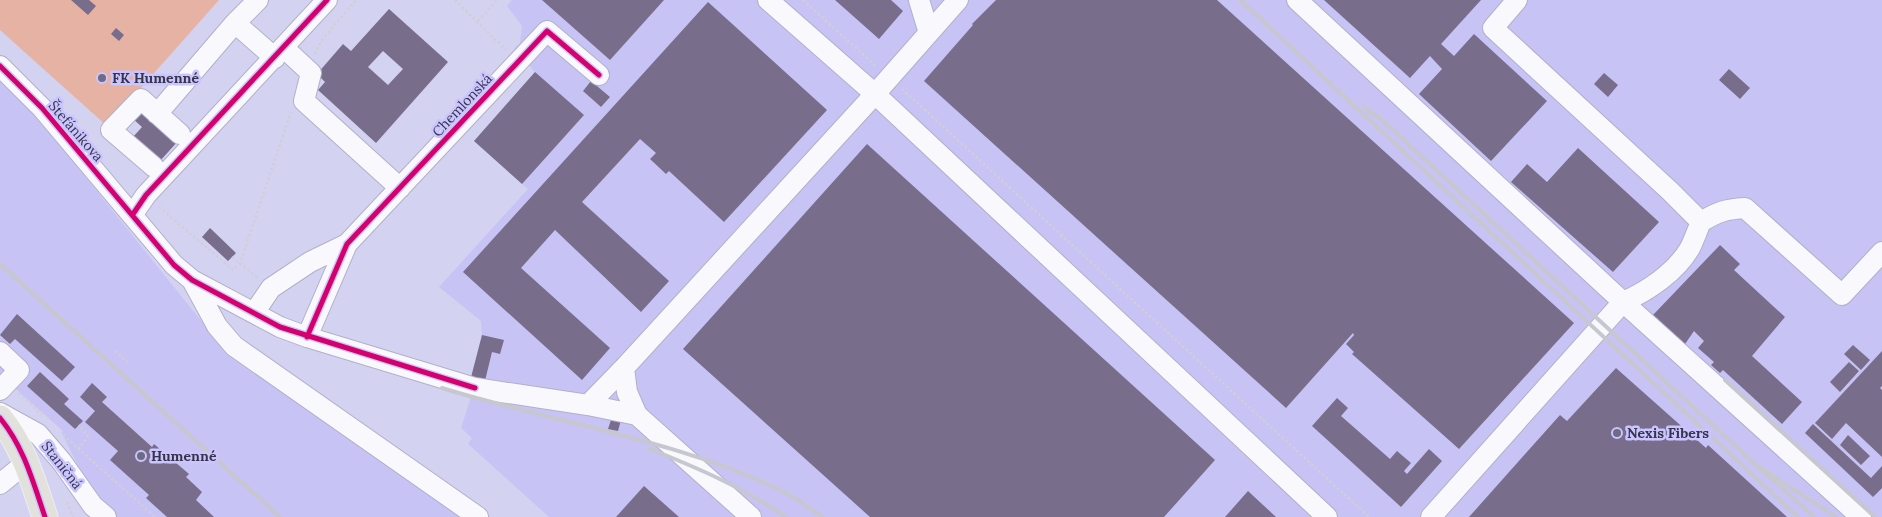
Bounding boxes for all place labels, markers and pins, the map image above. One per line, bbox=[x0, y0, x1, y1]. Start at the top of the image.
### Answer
place label: FK Humenné bbox=[112, 69, 200, 87]
marker: FK Humenné bbox=[96, 72, 108, 84]
place label: Nexis Fibers bbox=[1627, 424, 1709, 442]
marker: Nexis Fibers bbox=[1611, 427, 1623, 439]
place label: Humenné bbox=[151, 447, 217, 465]
marker: Humenné bbox=[135, 450, 147, 462]

